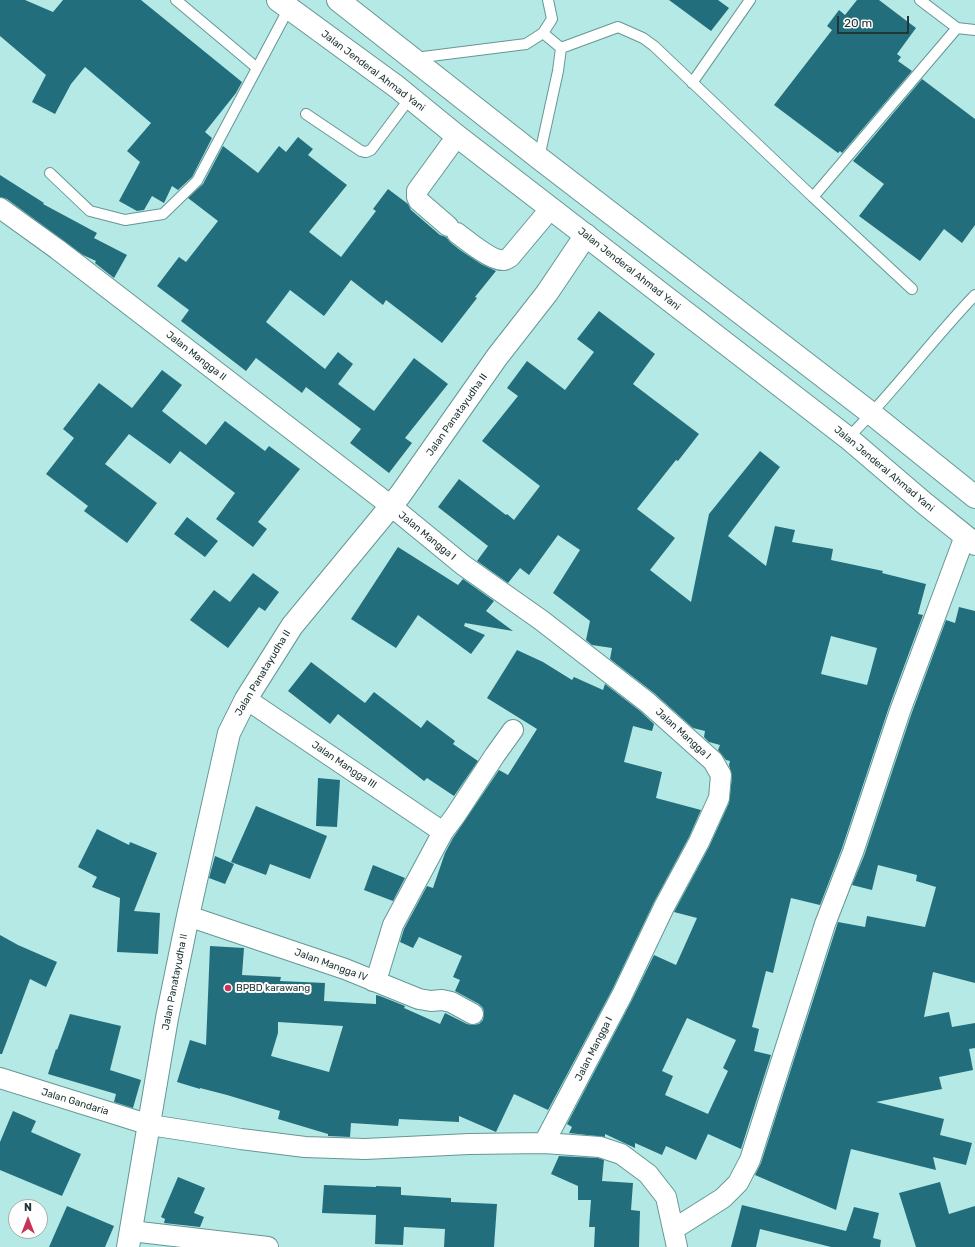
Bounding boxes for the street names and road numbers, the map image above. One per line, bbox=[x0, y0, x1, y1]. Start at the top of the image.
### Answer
street label: Jalan Jenderal Ahmad Yani bbox=[319, 28, 427, 114]
street label: Jalan Jenderal Ahmad Yani bbox=[575, 225, 683, 313]
street label: Jalan Mangga II bbox=[163, 329, 229, 383]
street label: Jalan Panatayudha II bbox=[424, 371, 490, 459]
street label: Jalan Jenderal Ahmad Yani bbox=[831, 424, 937, 514]
street label: Jalan Mangga I bbox=[396, 509, 458, 563]
street label: Jalan Panatayudha II bbox=[233, 628, 293, 718]
street label: Jalan Mangga I bbox=[653, 706, 713, 762]
street label: Jalan Mangga III bbox=[309, 739, 379, 791]
street label: Jalan Panatayudha II bbox=[160, 933, 190, 1031]
street label: Jalan Mangga IV bbox=[293, 946, 369, 984]
street label: Jalan Mangga I bbox=[573, 1015, 615, 1083]
street label: Jalan Gandaria bbox=[40, 1086, 110, 1118]

